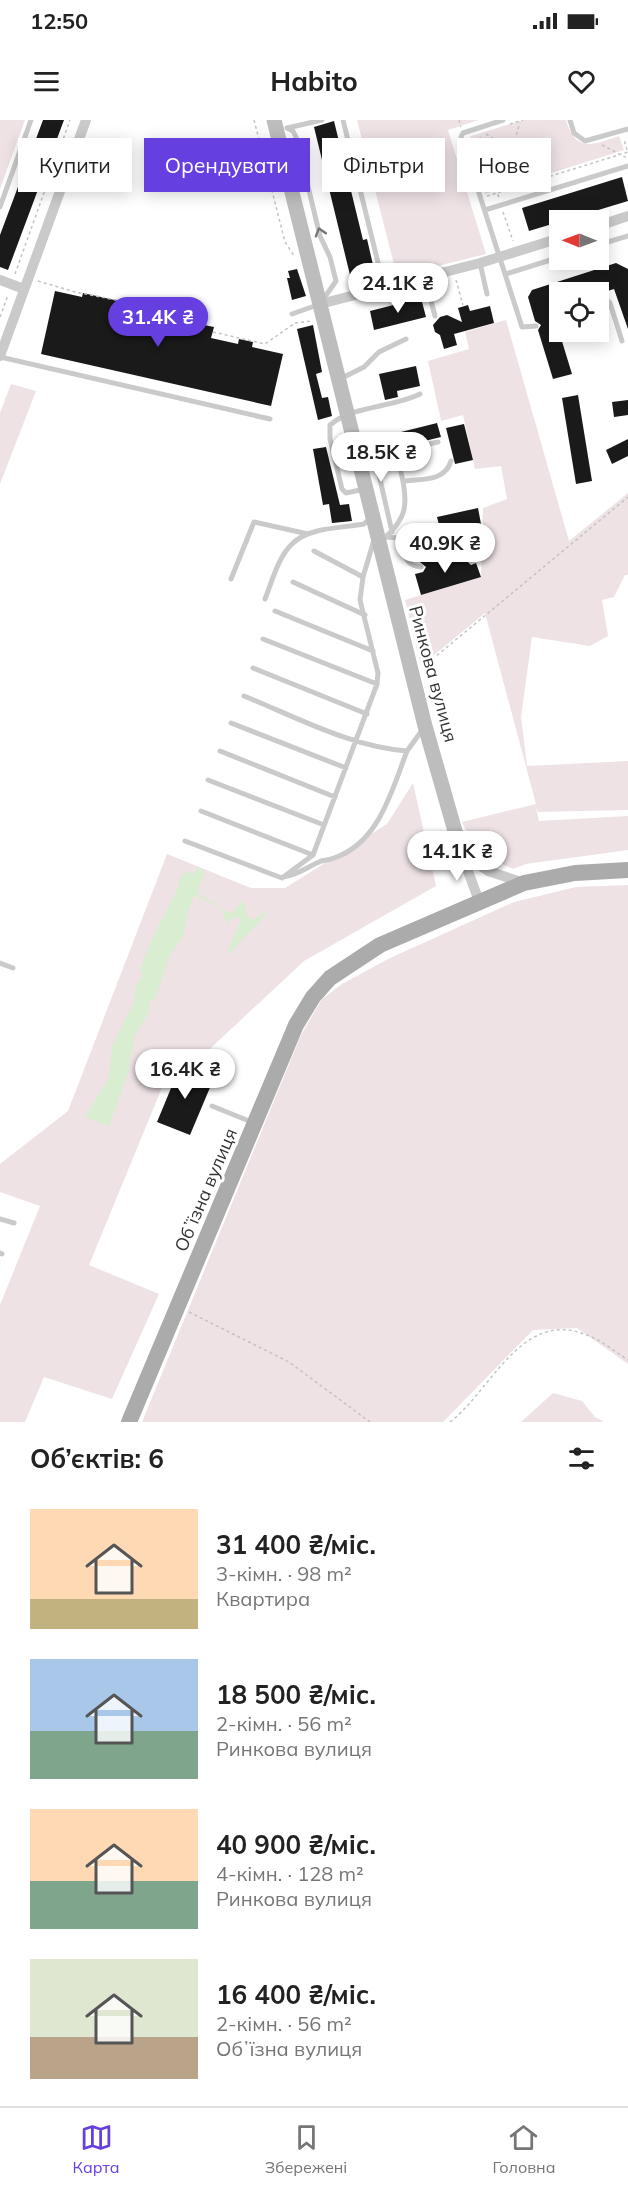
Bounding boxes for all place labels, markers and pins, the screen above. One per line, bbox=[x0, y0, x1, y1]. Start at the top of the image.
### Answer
pin: 24.1K ₴ bbox=[343, 263, 453, 314]
pin: 31.4K ₴ bbox=[103, 297, 213, 348]
pin: 18.5K ₴ bbox=[326, 432, 436, 483]
pin: 40.9K ₴ bbox=[390, 523, 500, 574]
pin: 14.1K ₴ bbox=[402, 831, 512, 882]
pin: 16.4K ₴ bbox=[130, 1049, 240, 1100]

